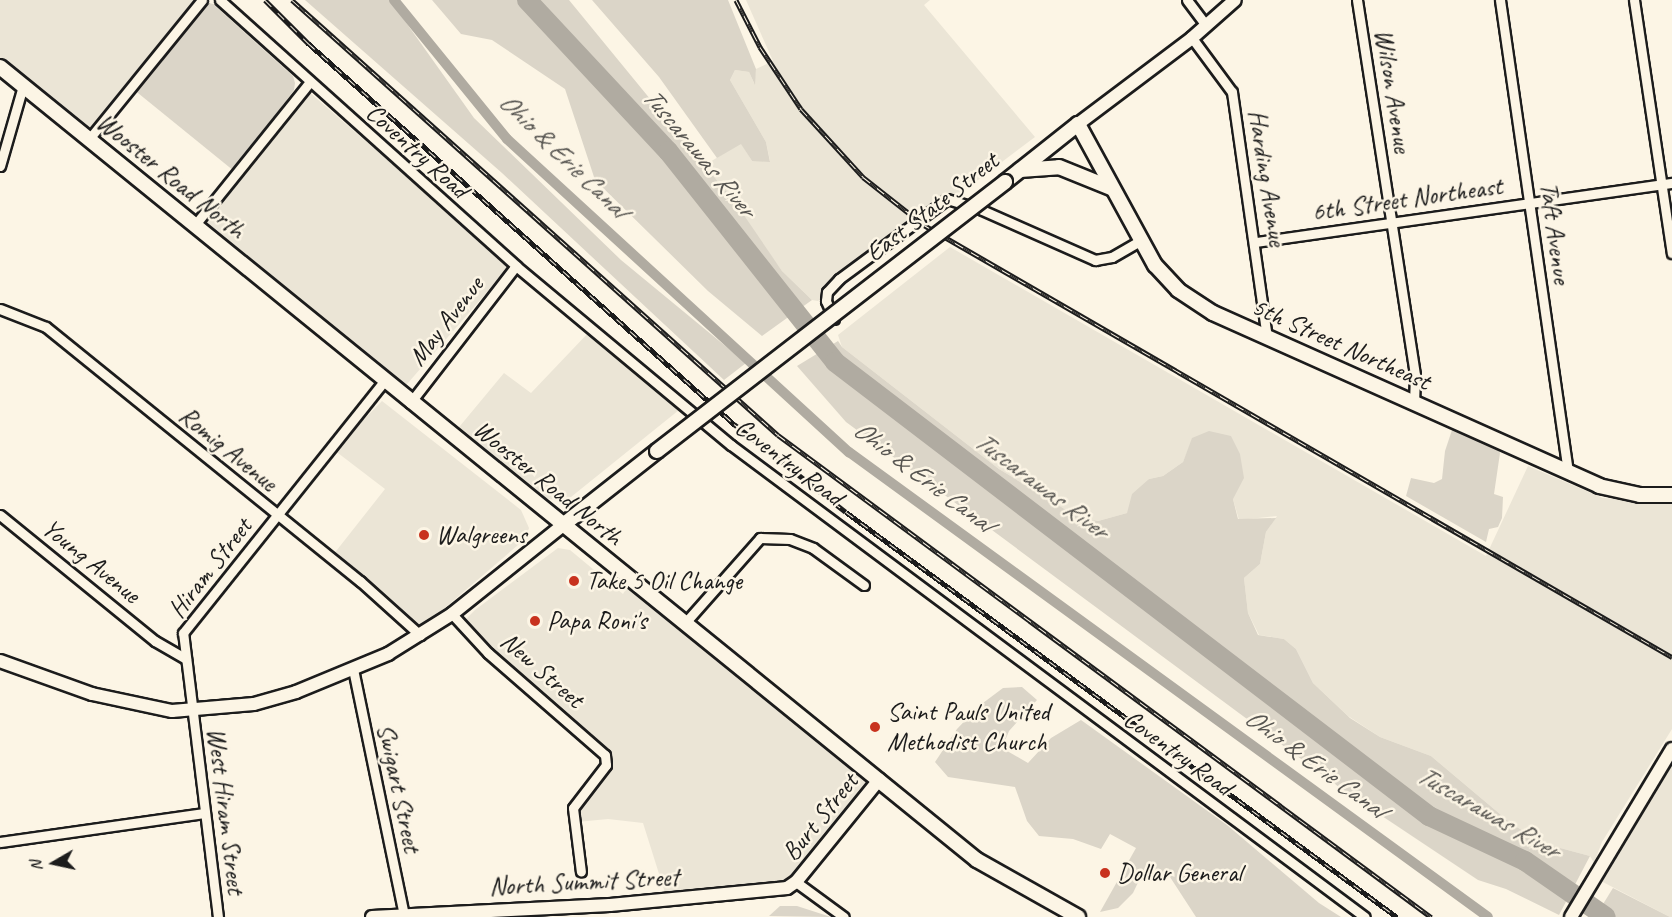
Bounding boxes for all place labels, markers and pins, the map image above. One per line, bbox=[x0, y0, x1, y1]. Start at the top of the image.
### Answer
place label: Walgreens bbox=[436, 519, 527, 551]
marker: Walgreens bbox=[417, 528, 431, 542]
place label: Take 5 Oil Change bbox=[586, 565, 743, 597]
marker: Take 5 Oil Change bbox=[567, 574, 581, 588]
place label: Papa Roni's bbox=[547, 605, 647, 637]
marker: Papa Roni's bbox=[528, 614, 542, 628]
place label: Saint Pauls United Methodist Church bbox=[887, 696, 1050, 758]
marker: Saint Pauls United Methodist Church bbox=[868, 720, 882, 734]
place label: Dollar General bbox=[1117, 857, 1242, 889]
marker: Dollar General bbox=[1098, 866, 1112, 880]

